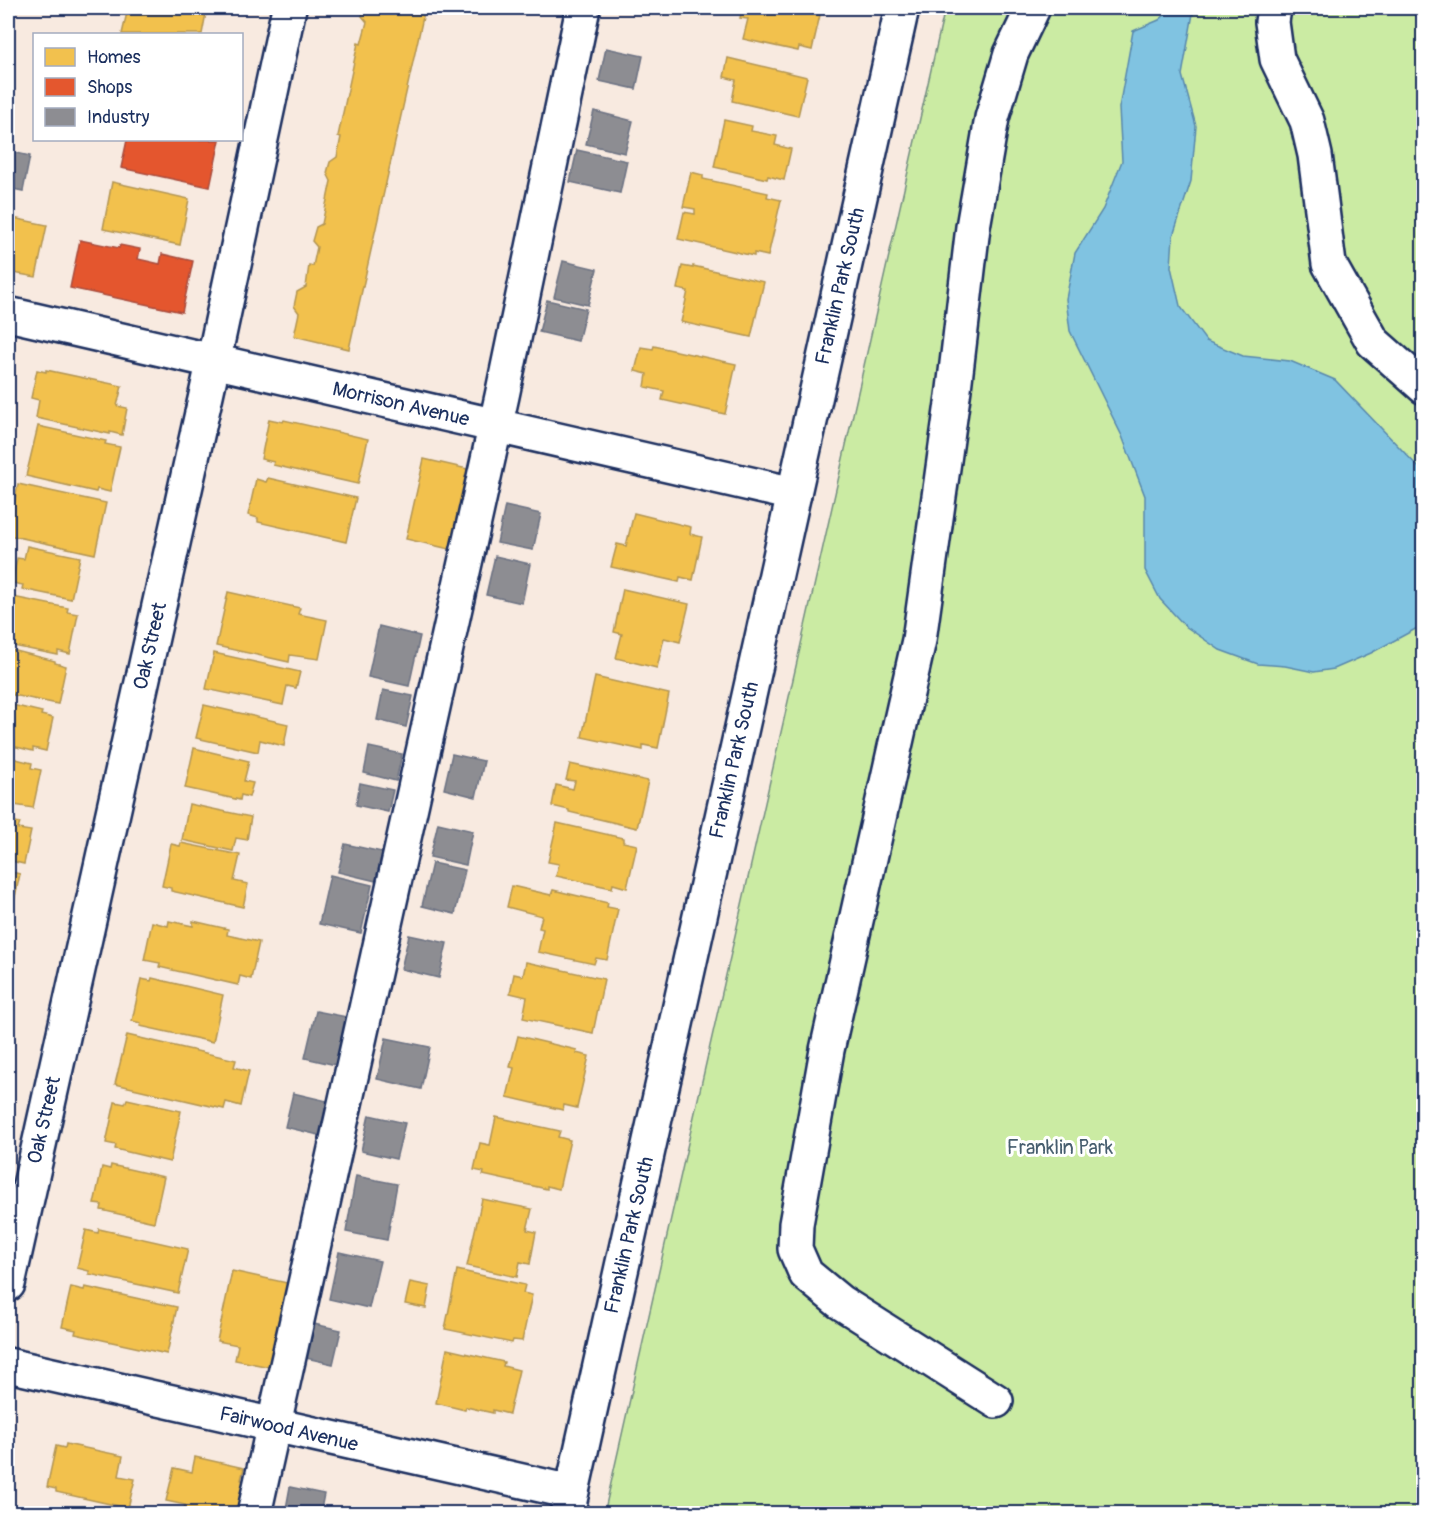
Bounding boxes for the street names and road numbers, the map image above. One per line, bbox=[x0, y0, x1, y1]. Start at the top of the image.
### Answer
street label: Franklin Park South bbox=[810, 205, 870, 367]
street label: Morrison Avenue bbox=[330, 376, 472, 432]
street label: Oak Street bbox=[128, 599, 172, 692]
street label: Franklin Park South bbox=[704, 679, 764, 841]
street label: Oak Street bbox=[22, 1073, 66, 1166]
street label: Franklin Park South bbox=[599, 1154, 659, 1316]
street label: Fairwood Avenue bbox=[217, 1401, 361, 1457]

